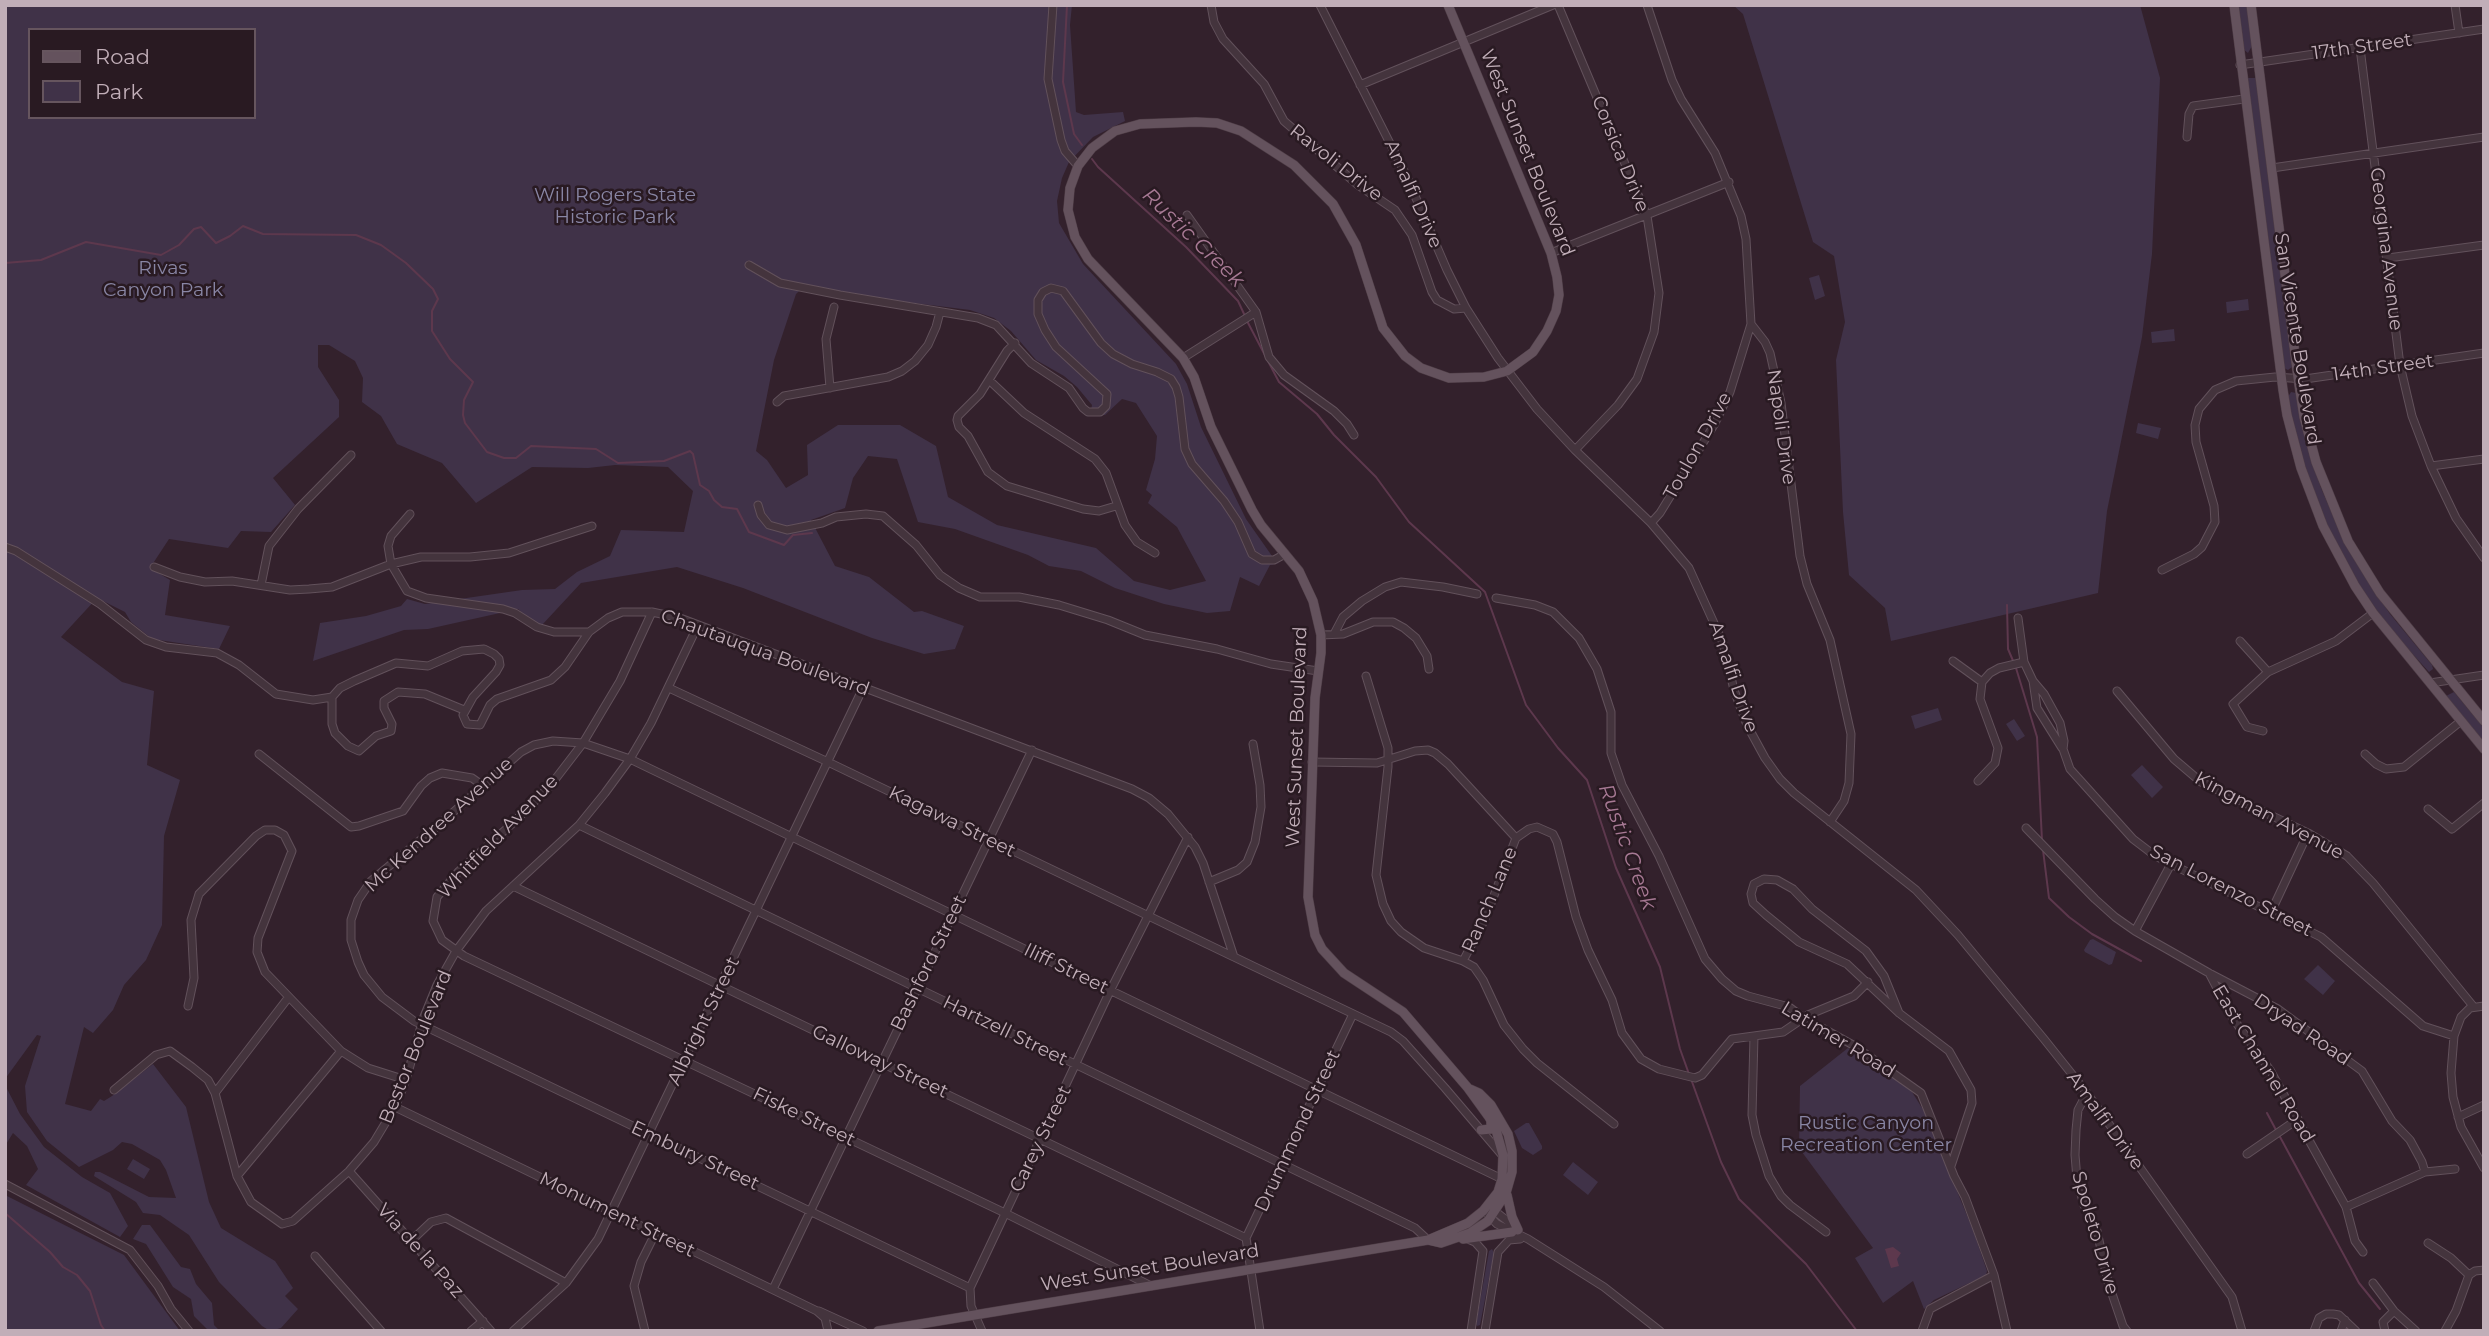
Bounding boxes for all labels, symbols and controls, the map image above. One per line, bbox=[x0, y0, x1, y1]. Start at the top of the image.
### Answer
legend bbox=[28, 28, 256, 119]
street label: 17th Street bbox=[2311, 29, 2413, 65]
text: Road bbox=[95, 44, 150, 69]
street label: West Sunset Boulevard bbox=[1475, 46, 1579, 260]
text: Park bbox=[95, 79, 143, 104]
street label: Corsica Drive bbox=[1586, 92, 1654, 216]
street label: Ravoli Drive bbox=[1285, 120, 1387, 206]
street label: Amalfi Drive bbox=[1379, 136, 1447, 252]
street label: Georgina Avenue bbox=[2365, 166, 2407, 332]
water label: Rustic Creek bbox=[1137, 183, 1249, 293]
park label: Will Rogers State Historic Park bbox=[534, 184, 696, 228]
street label: San Vicente Boulevard bbox=[2269, 231, 2325, 447]
park label: Rivas Canyon Park bbox=[103, 257, 223, 301]
street label: 14th Street bbox=[2331, 350, 2435, 386]
street label: Napoli Drive bbox=[1762, 368, 1800, 486]
street label: Toulon Drive bbox=[1659, 388, 1737, 504]
street label: Chautauqua Boulevard bbox=[658, 605, 872, 701]
street label: Amalfi Drive bbox=[1703, 618, 1763, 736]
street label: West Sunset Boulevard bbox=[1282, 626, 1312, 848]
street label: Mc Kendree Avenue bbox=[360, 753, 518, 897]
street label: Kingman Avenue bbox=[2191, 767, 2347, 865]
street label: Whitfield Avenue bbox=[433, 770, 563, 904]
street label: Kagawa Street bbox=[885, 781, 1019, 863]
water label: Rustic Creek bbox=[1593, 781, 1661, 913]
street label: San Lorenzo Street bbox=[2146, 840, 2316, 942]
street label: Ranch Lane bbox=[1457, 844, 1523, 956]
street label: Bashford Street bbox=[886, 891, 972, 1035]
street label: Iliff Street bbox=[1020, 939, 1112, 999]
street label: Albright Street bbox=[663, 953, 745, 1089]
street label: Bestor Boulevard bbox=[375, 967, 457, 1127]
street label: East Channel Road bbox=[2207, 981, 2319, 1147]
street label: Dryad Road bbox=[2249, 989, 2355, 1071]
street label: Hartzell Street bbox=[939, 991, 1071, 1071]
street label: Latimer Road bbox=[1777, 997, 1899, 1083]
street label: Galloway Street bbox=[808, 1020, 952, 1104]
street label: Drummond Street bbox=[1250, 1046, 1346, 1216]
street label: Amalfi Drive bbox=[2062, 1067, 2148, 1175]
street label: Fiske Street bbox=[749, 1082, 859, 1152]
street label: Carey Street bbox=[1005, 1082, 1077, 1196]
park label: Rustic Canyon Recreation Center bbox=[1780, 1112, 1952, 1156]
street label: Embury Street bbox=[627, 1116, 763, 1196]
street label: Monument Street bbox=[535, 1167, 699, 1263]
street label: Spoleto Drive bbox=[2067, 1169, 2123, 1297]
street label: Via de la Paz bbox=[372, 1199, 468, 1303]
street label: West Sunset Boulevard bbox=[1039, 1239, 1261, 1297]

